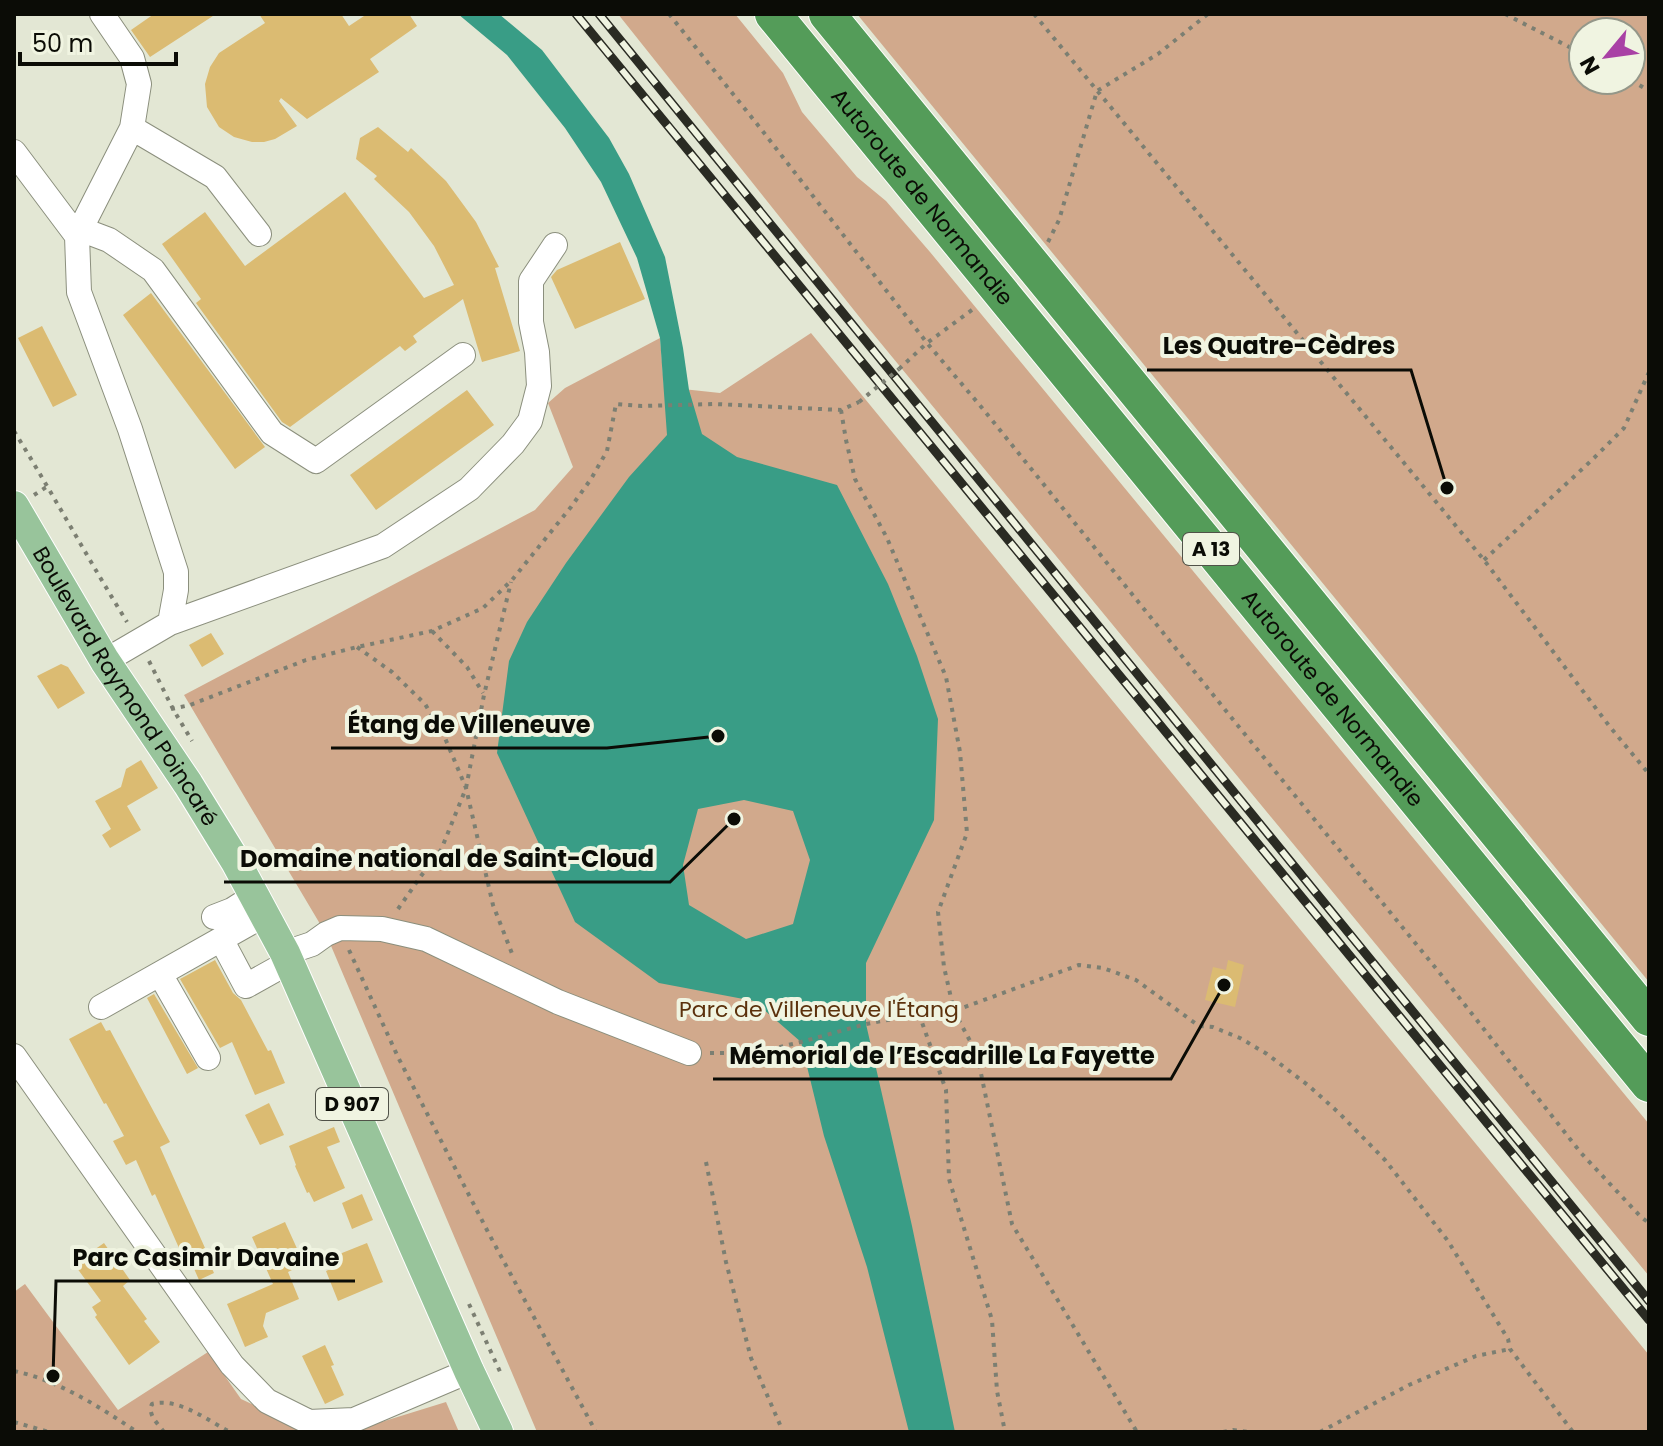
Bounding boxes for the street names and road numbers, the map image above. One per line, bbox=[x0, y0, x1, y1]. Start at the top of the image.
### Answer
street label: Autoroute de Normandie bbox=[824, 82, 1020, 312]
road number: A 13 bbox=[1183, 533, 1239, 565]
street label: Boulevard Raymond Poincaré bbox=[25, 541, 225, 832]
street label: Autoroute de Normandie bbox=[1234, 583, 1431, 814]
road number: D 907 bbox=[316, 1088, 388, 1120]

